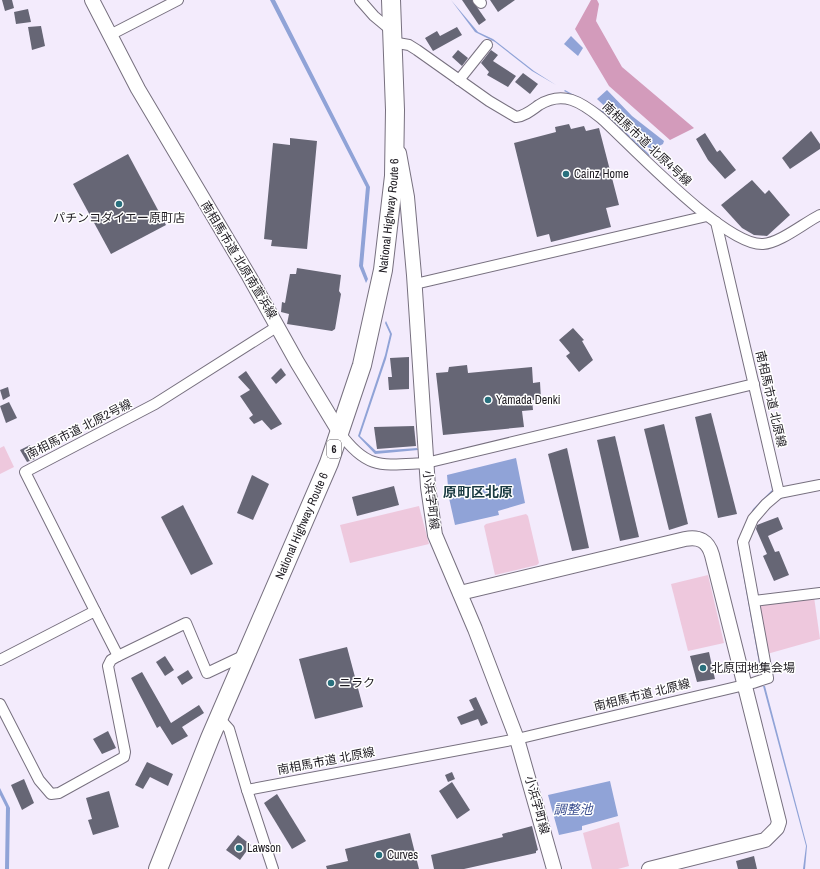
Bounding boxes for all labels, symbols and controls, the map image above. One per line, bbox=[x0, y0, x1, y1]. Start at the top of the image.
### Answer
street label: 南相馬市道 北原4号線 bbox=[599, 99, 695, 189]
street label: National Highway Route 6 bbox=[375, 158, 402, 274]
place label: Cainz Home bbox=[574, 166, 629, 182]
marker: Cainz Home bbox=[561, 169, 571, 179]
street label: 南相馬市道 北原南萱浜線 bbox=[197, 198, 281, 322]
marker: パチンコダイエー原町店 bbox=[114, 199, 124, 209]
place label: パチンコダイエー原町店 bbox=[53, 210, 185, 226]
street label: 南相馬市道 北原線 bbox=[752, 349, 790, 449]
place label: Yamada Denki bbox=[496, 392, 560, 408]
street label: 南相馬市道 北原2号線 bbox=[24, 395, 134, 463]
marker: Yamada Denki bbox=[483, 395, 493, 405]
road number: 6 bbox=[327, 440, 341, 458]
street label: 小浜字町線 bbox=[419, 469, 443, 531]
street label: National Highway Route 6 bbox=[272, 470, 332, 582]
district label: 原町区北原 bbox=[443, 483, 513, 501]
place label: 北原団地集会場 bbox=[711, 660, 795, 676]
marker: 北原団地集会場 bbox=[698, 663, 708, 673]
place label: ニラク bbox=[339, 675, 375, 691]
street label: 南相馬市道 北原線 bbox=[592, 675, 692, 715]
marker: ニラク bbox=[326, 678, 336, 688]
street label: 南相馬市道 北原線 bbox=[276, 744, 376, 778]
street label: 小浜字町線 bbox=[521, 774, 553, 836]
water label: 調整池 bbox=[553, 801, 594, 818]
place label: Lawson bbox=[247, 840, 281, 856]
marker: Lawson bbox=[234, 843, 244, 853]
place label: Curves bbox=[387, 847, 418, 863]
marker: Curves bbox=[374, 850, 384, 860]

